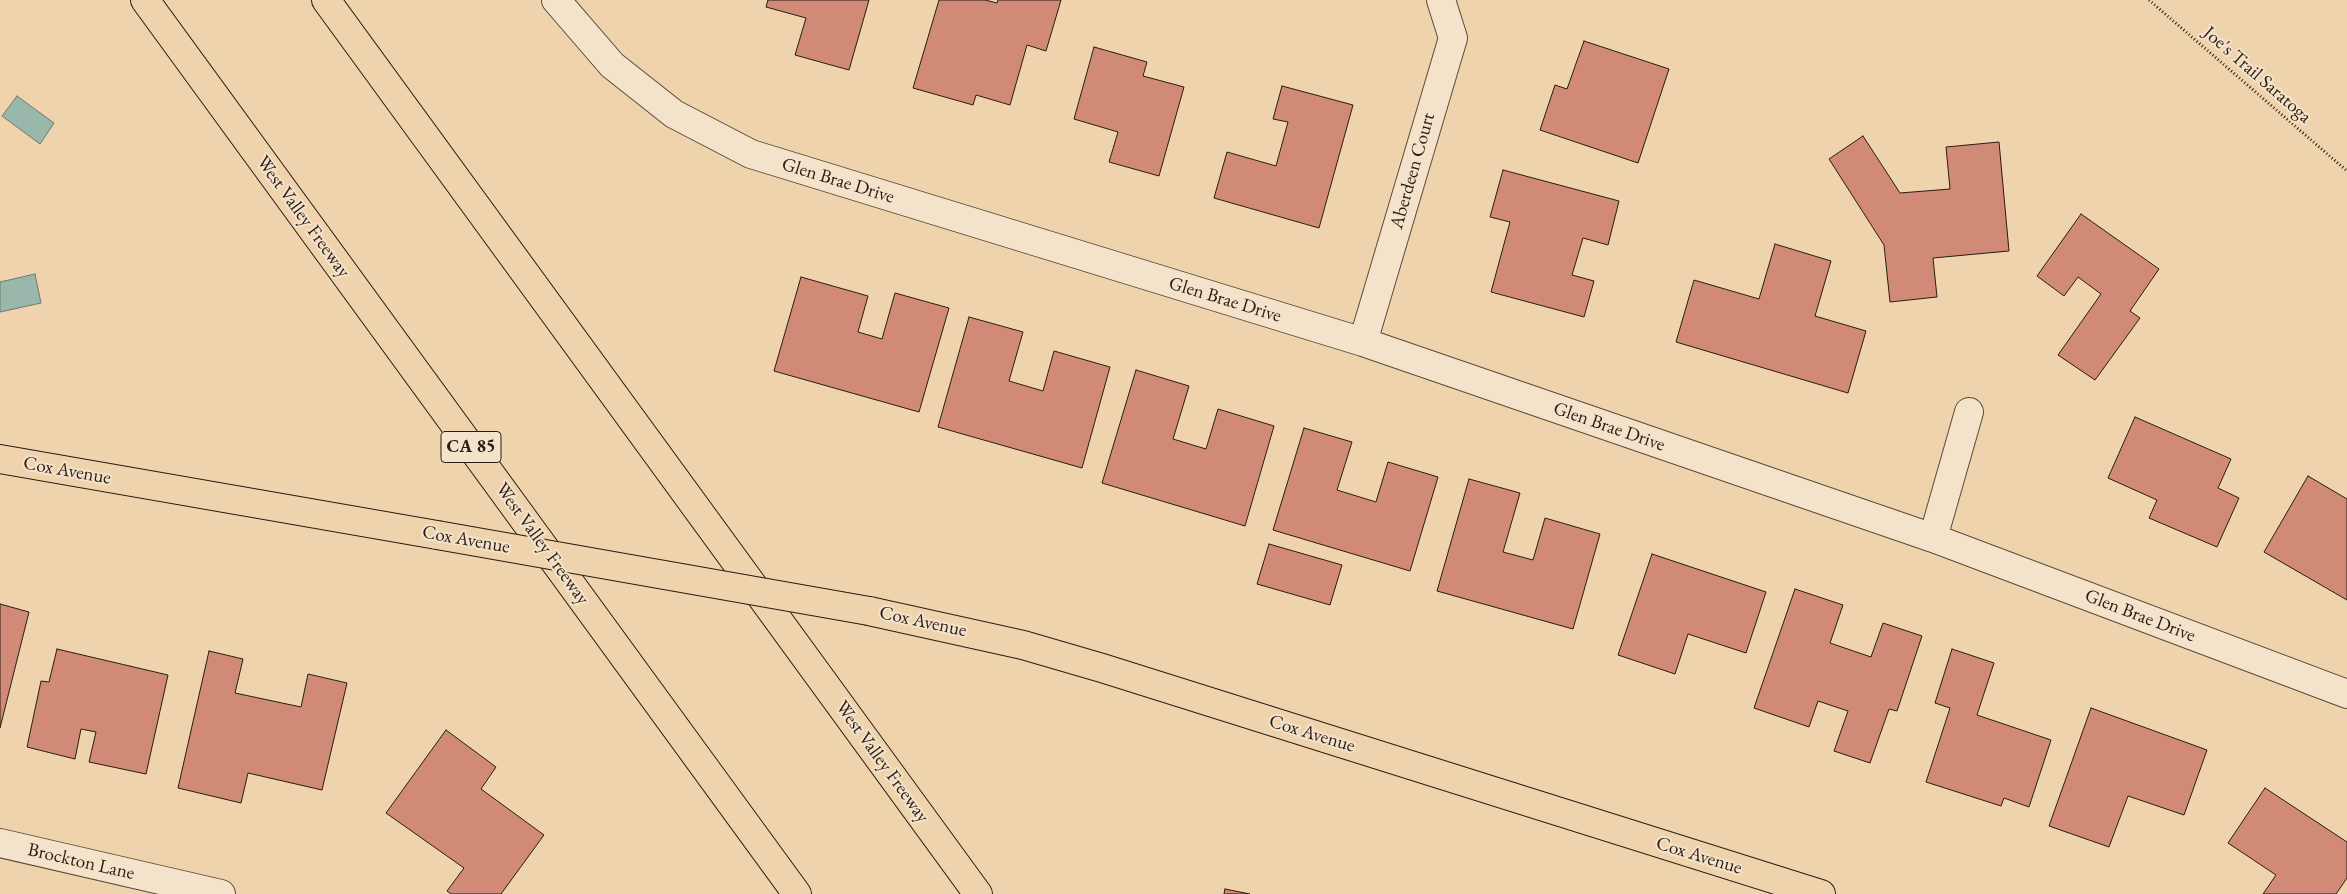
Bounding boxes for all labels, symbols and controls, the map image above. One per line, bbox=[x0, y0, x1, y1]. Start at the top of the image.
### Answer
street label: Joe's Trail Saratoga bbox=[2198, 22, 2316, 128]
street label: Aberdeen Court bbox=[1386, 110, 1440, 232]
street label: West Valley Freeway bbox=[251, 152, 355, 282]
street label: Glen Brae Drive bbox=[779, 153, 897, 209]
street label: Glen Brae Drive bbox=[1166, 272, 1284, 328]
street label: Glen Brae Drive bbox=[1550, 397, 1668, 457]
road number: CA 85 bbox=[441, 432, 501, 462]
street label: Cox Avenue bbox=[21, 452, 113, 490]
street label: West Valley Freeway bbox=[490, 479, 594, 609]
street label: Cox Avenue bbox=[420, 521, 512, 559]
street label: Glen Brae Drive bbox=[2082, 584, 2198, 648]
street label: Cox Avenue bbox=[877, 602, 969, 642]
street label: West Valley Freeway bbox=[830, 697, 934, 827]
street label: Cox Avenue bbox=[1266, 710, 1358, 758]
street label: Cox Avenue bbox=[1653, 832, 1745, 880]
street label: Brockton Lane bbox=[25, 839, 137, 885]

